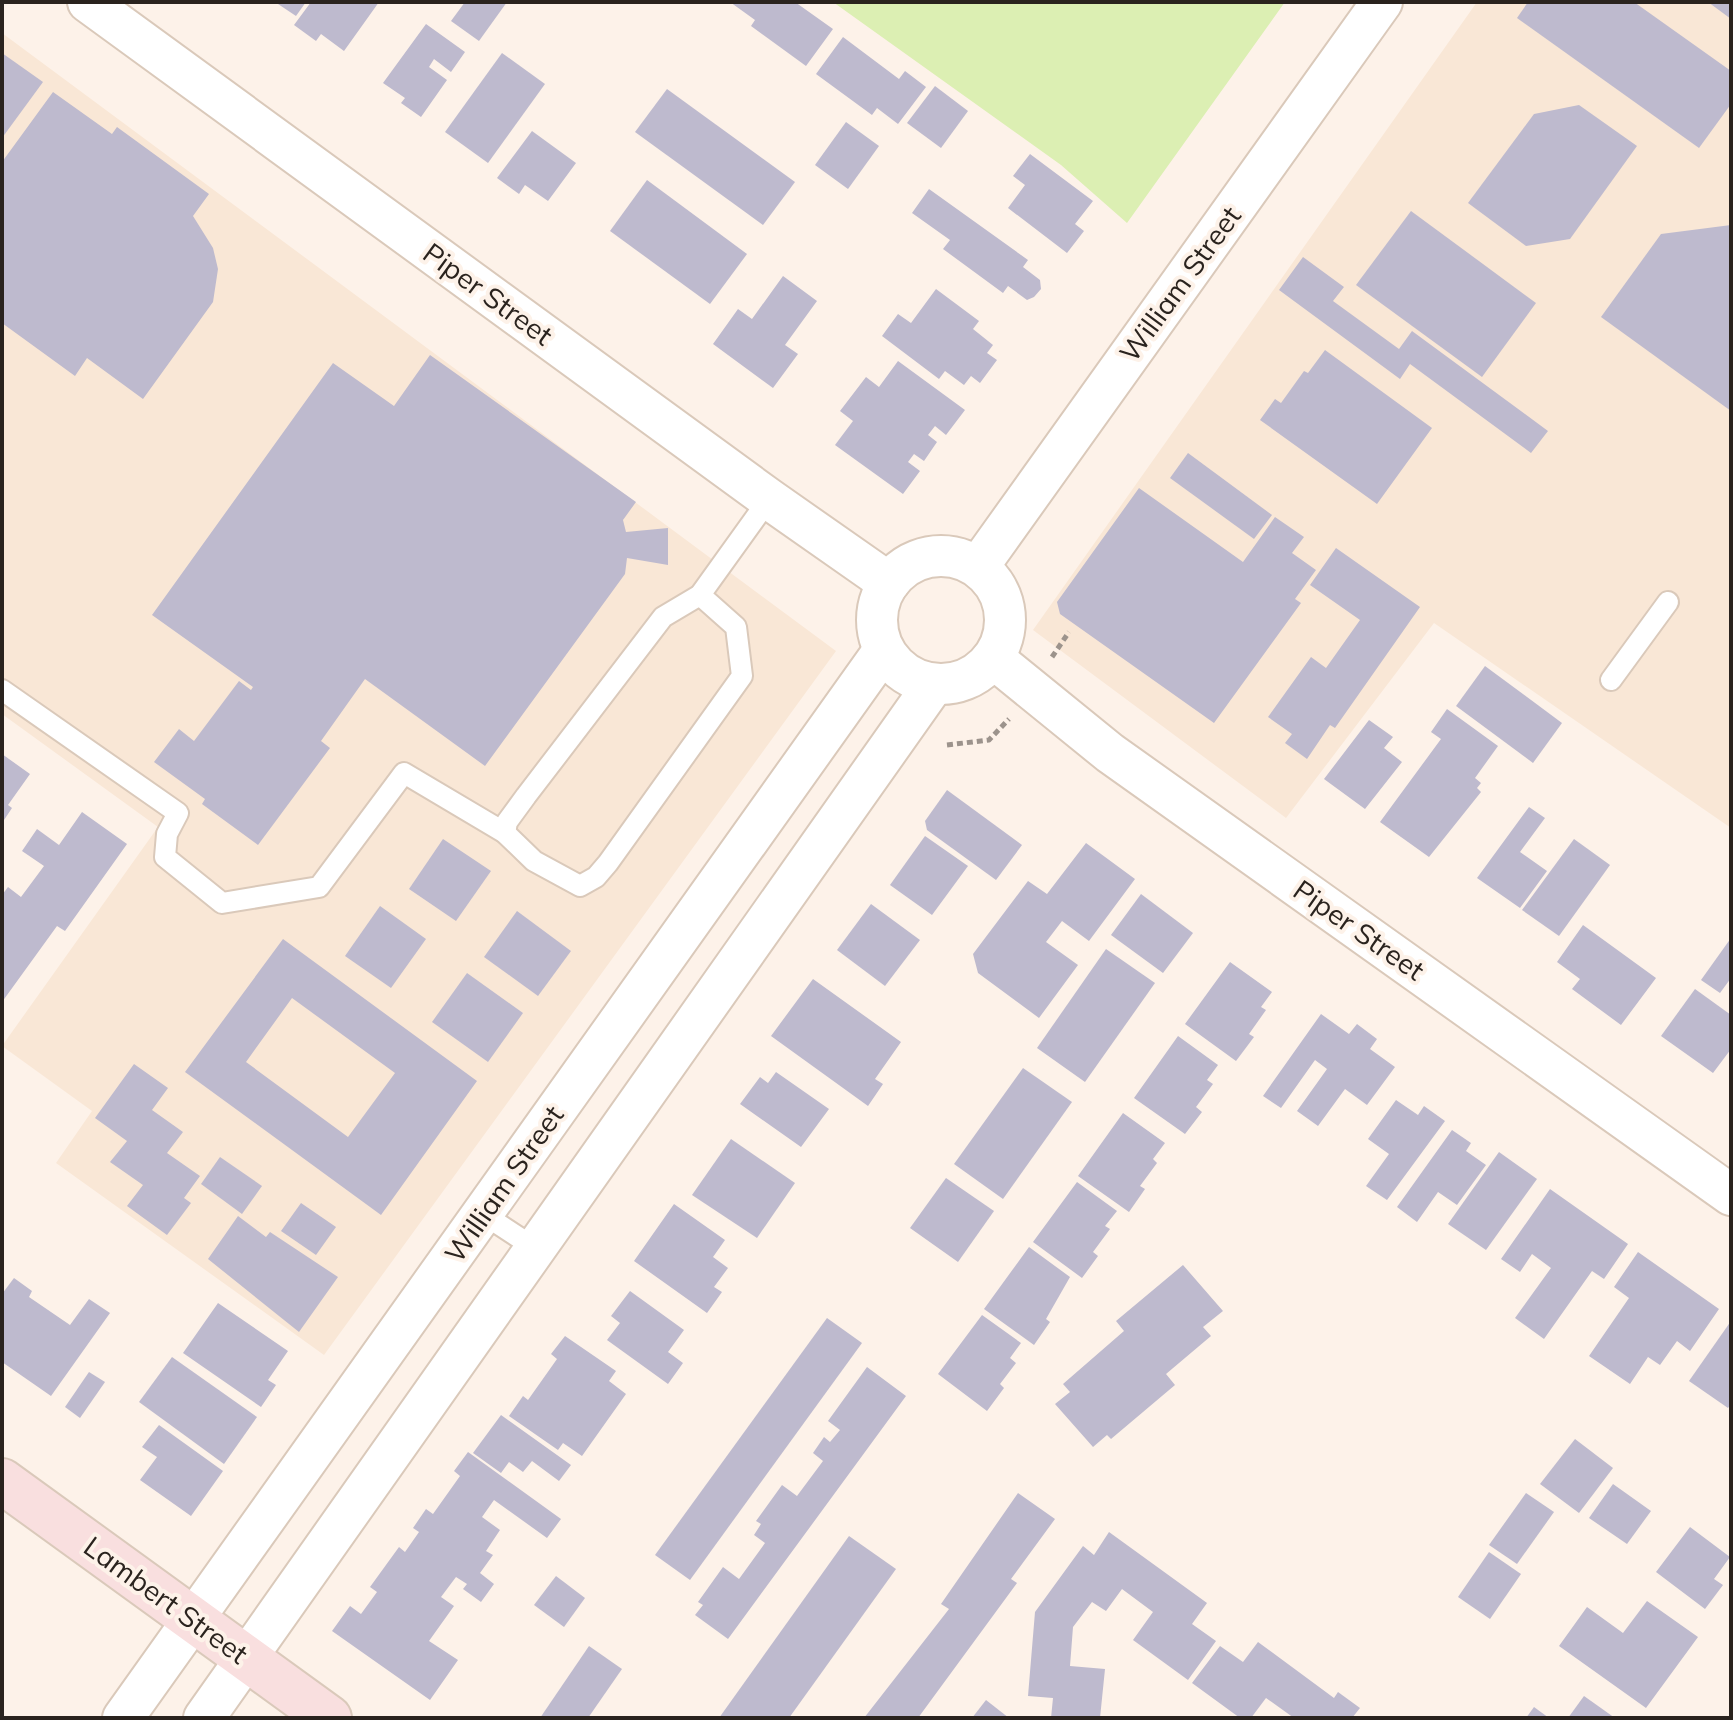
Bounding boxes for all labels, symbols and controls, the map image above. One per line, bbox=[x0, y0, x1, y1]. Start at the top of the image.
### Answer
street label: William Street bbox=[1111, 199, 1248, 368]
street label: Piper Street bbox=[417, 235, 560, 352]
street label: Piper Street bbox=[1287, 872, 1432, 988]
street label: William Street bbox=[437, 1098, 571, 1269]
street label: Lambert Street bbox=[77, 1528, 255, 1671]

